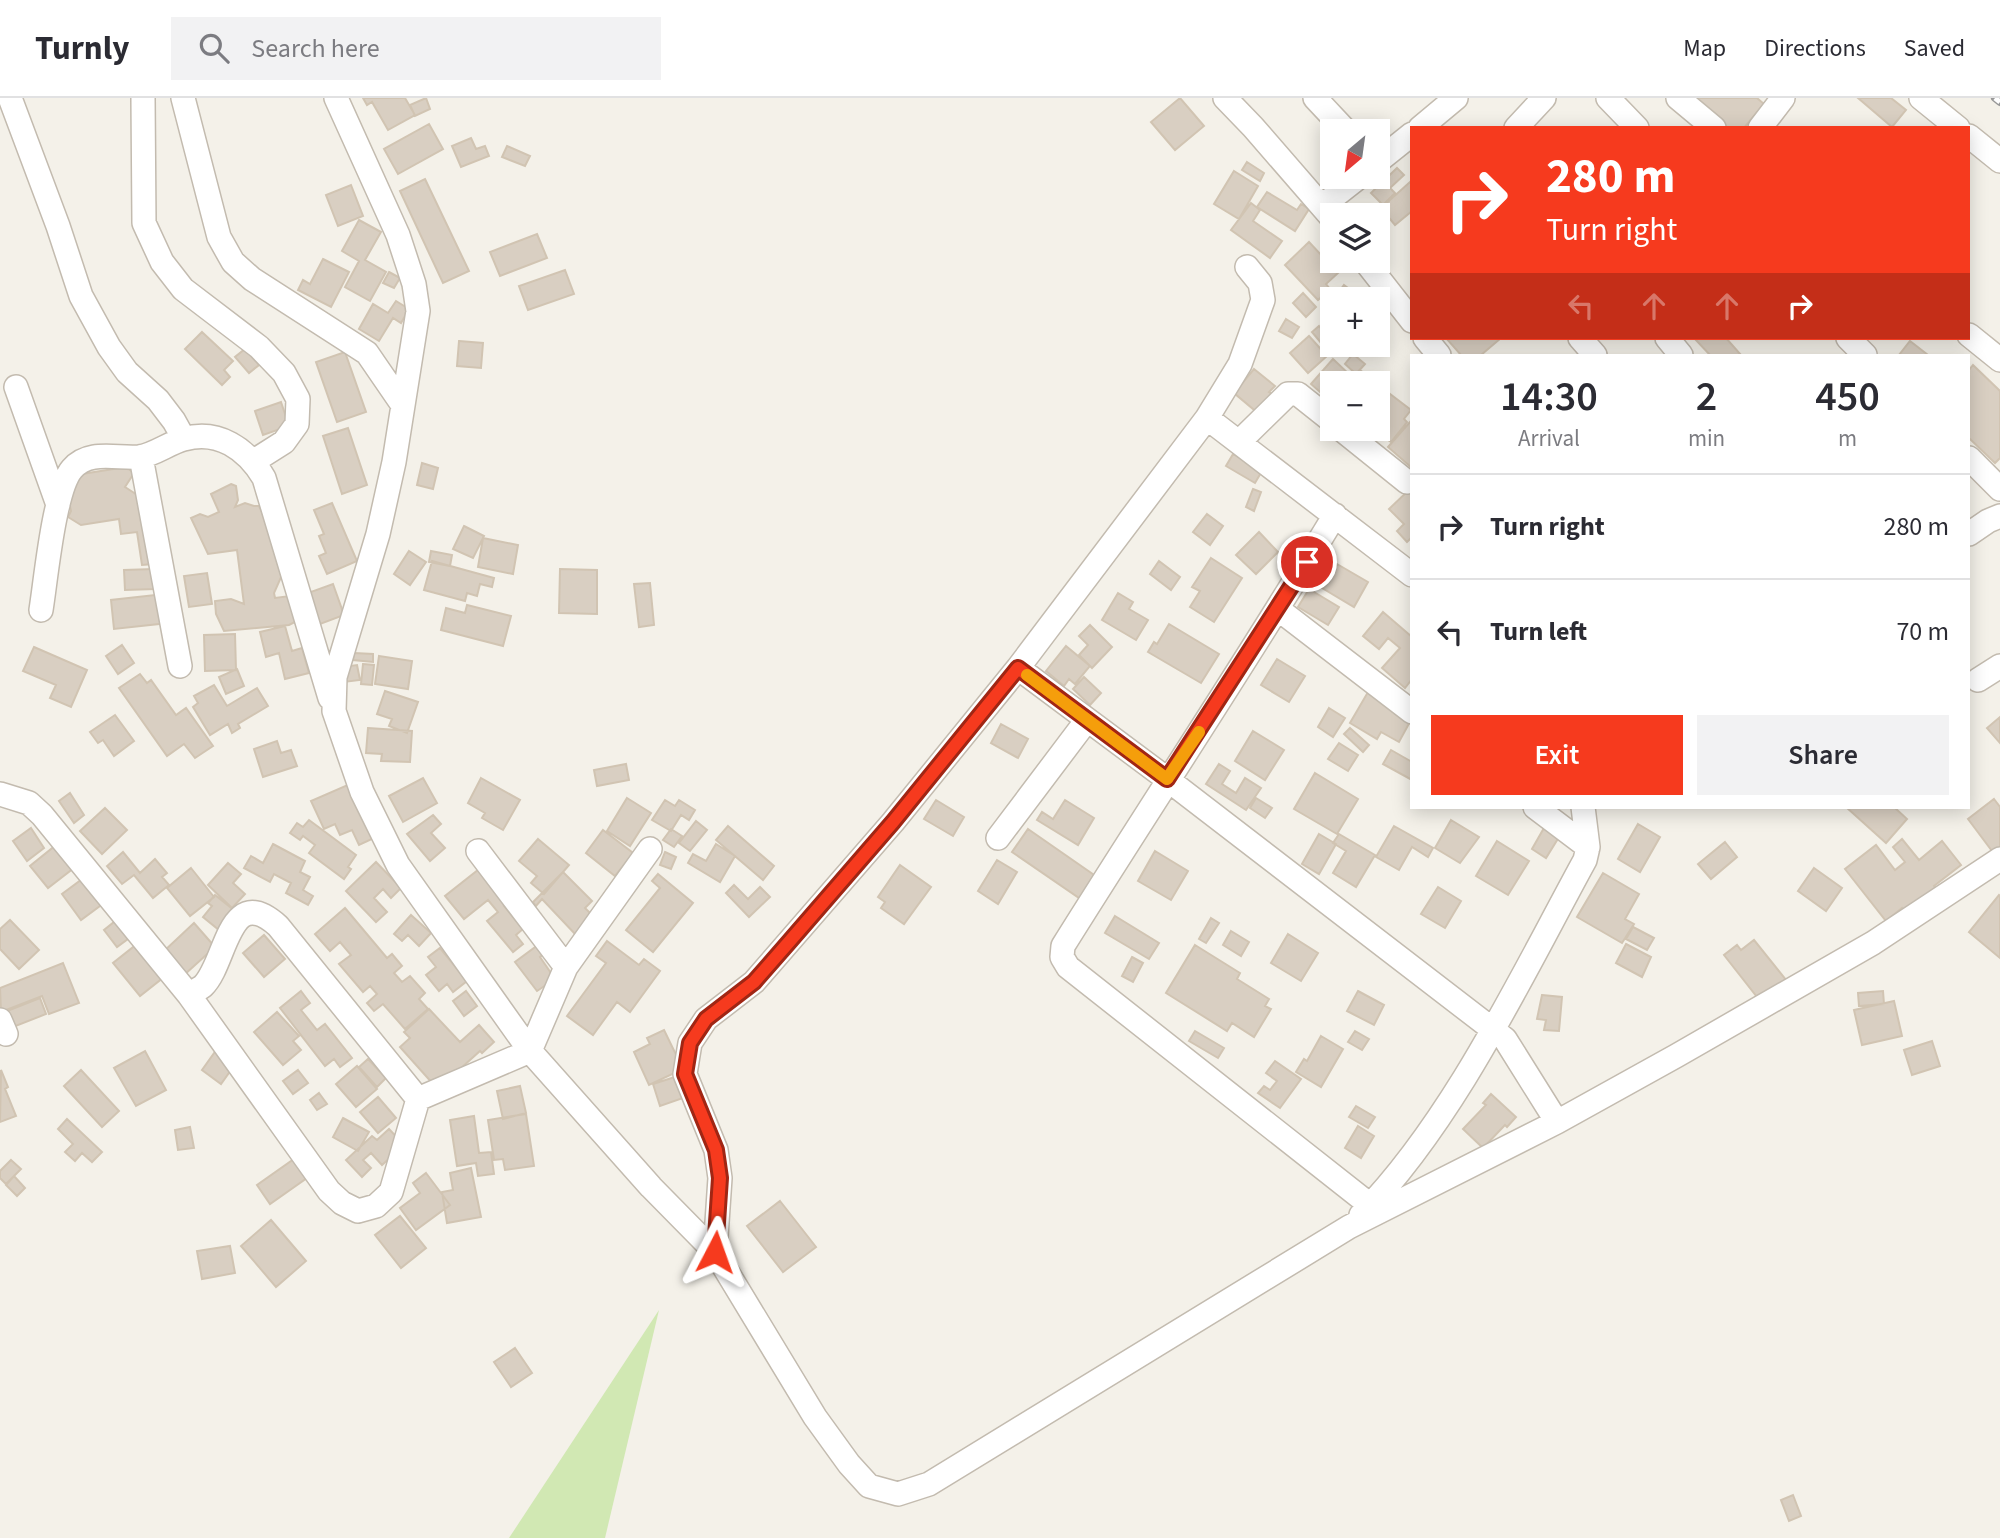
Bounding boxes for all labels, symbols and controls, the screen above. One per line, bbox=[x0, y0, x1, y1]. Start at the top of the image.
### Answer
search box bbox=[171, 17, 661, 80]
text: Turnly bbox=[35, 25, 129, 72]
icon: search bbox=[195, 29, 233, 67]
text: Search here bbox=[251, 30, 380, 67]
text: Map bbox=[1683, 31, 1726, 66]
text: Directions bbox=[1764, 31, 1866, 66]
text: Saved bbox=[1904, 31, 1965, 66]
north arrow bbox=[1320, 119, 1390, 189]
map controls bbox=[1320, 119, 1390, 441]
text: 280 m bbox=[1546, 142, 1675, 212]
icon: right bbox=[1431, 154, 1522, 245]
button: layers bbox=[1320, 203, 1390, 273]
text: Turn right bbox=[1546, 207, 1677, 253]
button: + bbox=[1320, 287, 1390, 357]
icon: left bbox=[1562, 287, 1600, 325]
icon: ahead bbox=[1635, 287, 1673, 325]
icon: ahead bbox=[1708, 287, 1746, 325]
icon: right bbox=[1781, 287, 1819, 325]
text: 14:30 bbox=[1500, 367, 1598, 427]
text: 2 bbox=[1696, 367, 1717, 427]
text: 450 bbox=[1815, 367, 1880, 427]
button: − bbox=[1320, 371, 1390, 441]
text: Arrival bbox=[1518, 422, 1580, 455]
text: min bbox=[1688, 422, 1725, 455]
text: m bbox=[1838, 422, 1857, 455]
icon: right bbox=[1431, 508, 1469, 546]
text: Turn right bbox=[1490, 508, 1605, 545]
text: 280 m bbox=[1883, 508, 1949, 545]
pin bbox=[1277, 532, 1337, 592]
icon: arrive bbox=[1288, 543, 1326, 581]
icon: left bbox=[1431, 613, 1469, 651]
text: Turn left bbox=[1490, 613, 1587, 650]
text: 70 m bbox=[1896, 613, 1949, 650]
button: Exit bbox=[1431, 715, 1683, 795]
button: Share bbox=[1697, 715, 1949, 795]
position arrow bbox=[678, 1215, 752, 1289]

